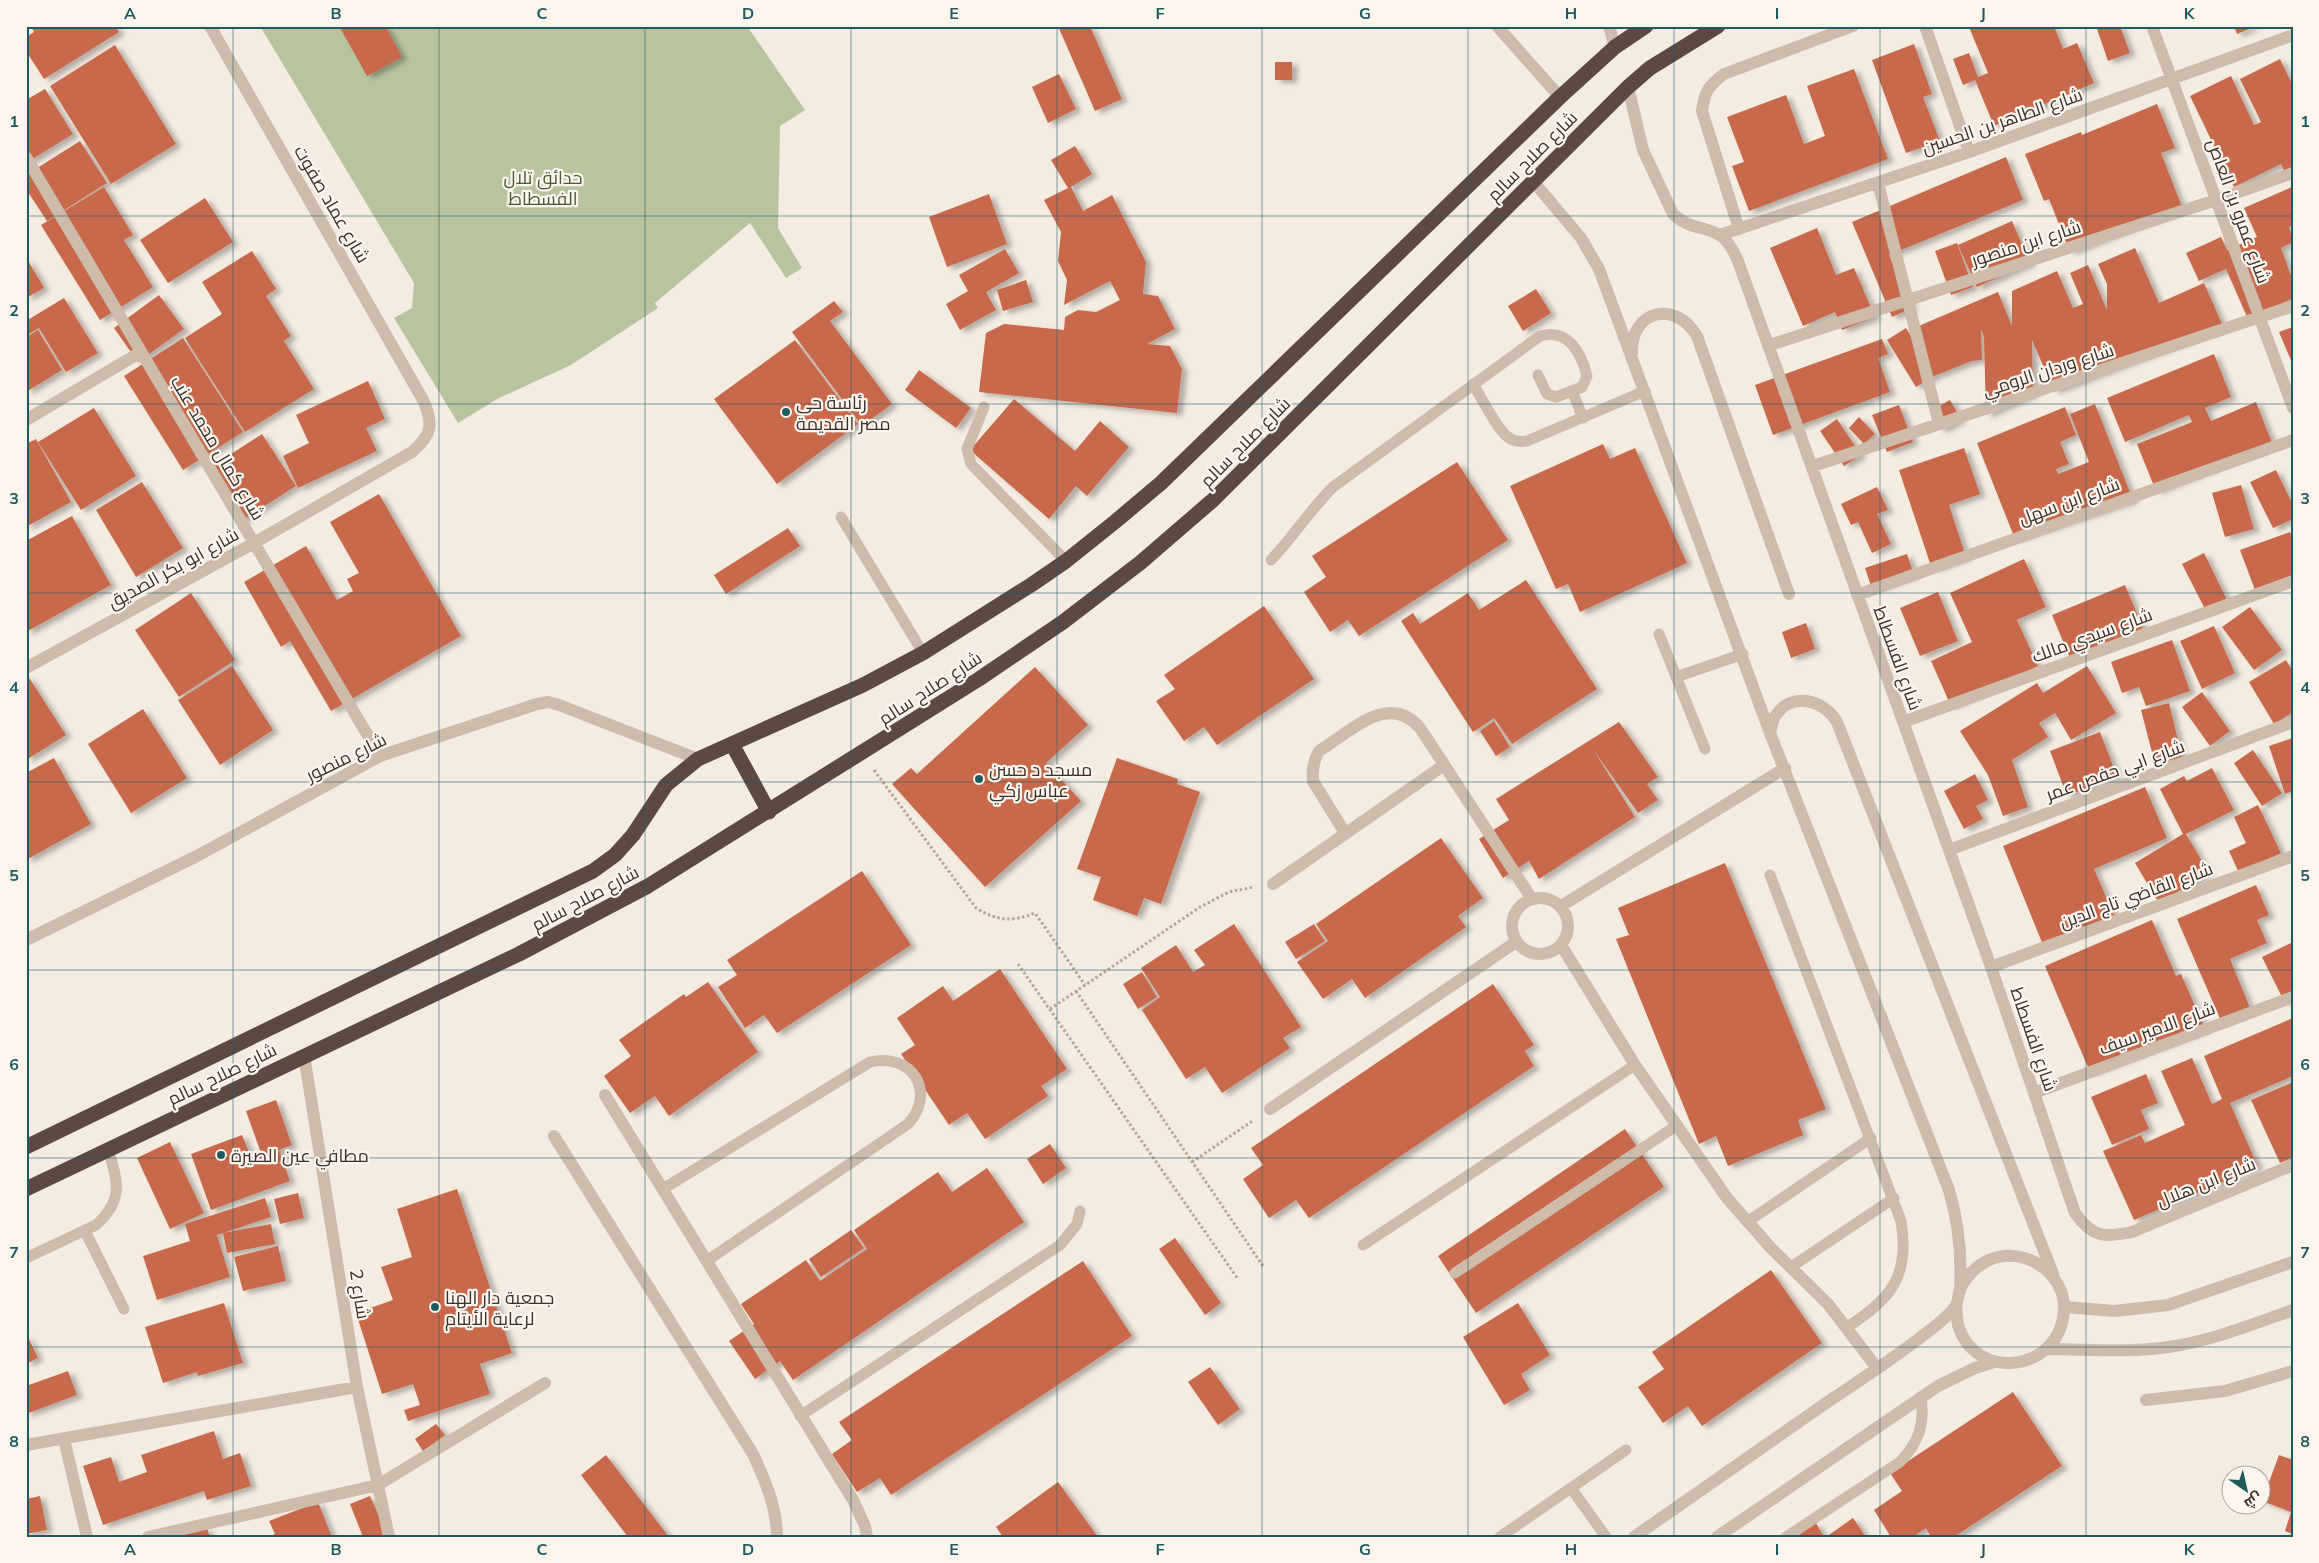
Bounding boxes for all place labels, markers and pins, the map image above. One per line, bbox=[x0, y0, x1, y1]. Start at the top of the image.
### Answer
place label: رئاسة حى مصر القديمة bbox=[796, 391, 891, 435]
marker: رئاسة حى مصر القديمة bbox=[780, 406, 792, 418]
place label: مسجد د حسن عباس زكي bbox=[989, 758, 1092, 805]
marker: مسجد د حسن عباس زكي bbox=[973, 773, 985, 785]
place label: مطافي عين الصيرة bbox=[231, 1144, 369, 1170]
marker: مطافي عين الصيرة bbox=[215, 1149, 227, 1161]
place label: جمعية دار الهنا لرعاية الأيتام bbox=[445, 1286, 554, 1331]
marker: جمعية دار الهنا لرعاية الأيتام bbox=[429, 1301, 441, 1313]

